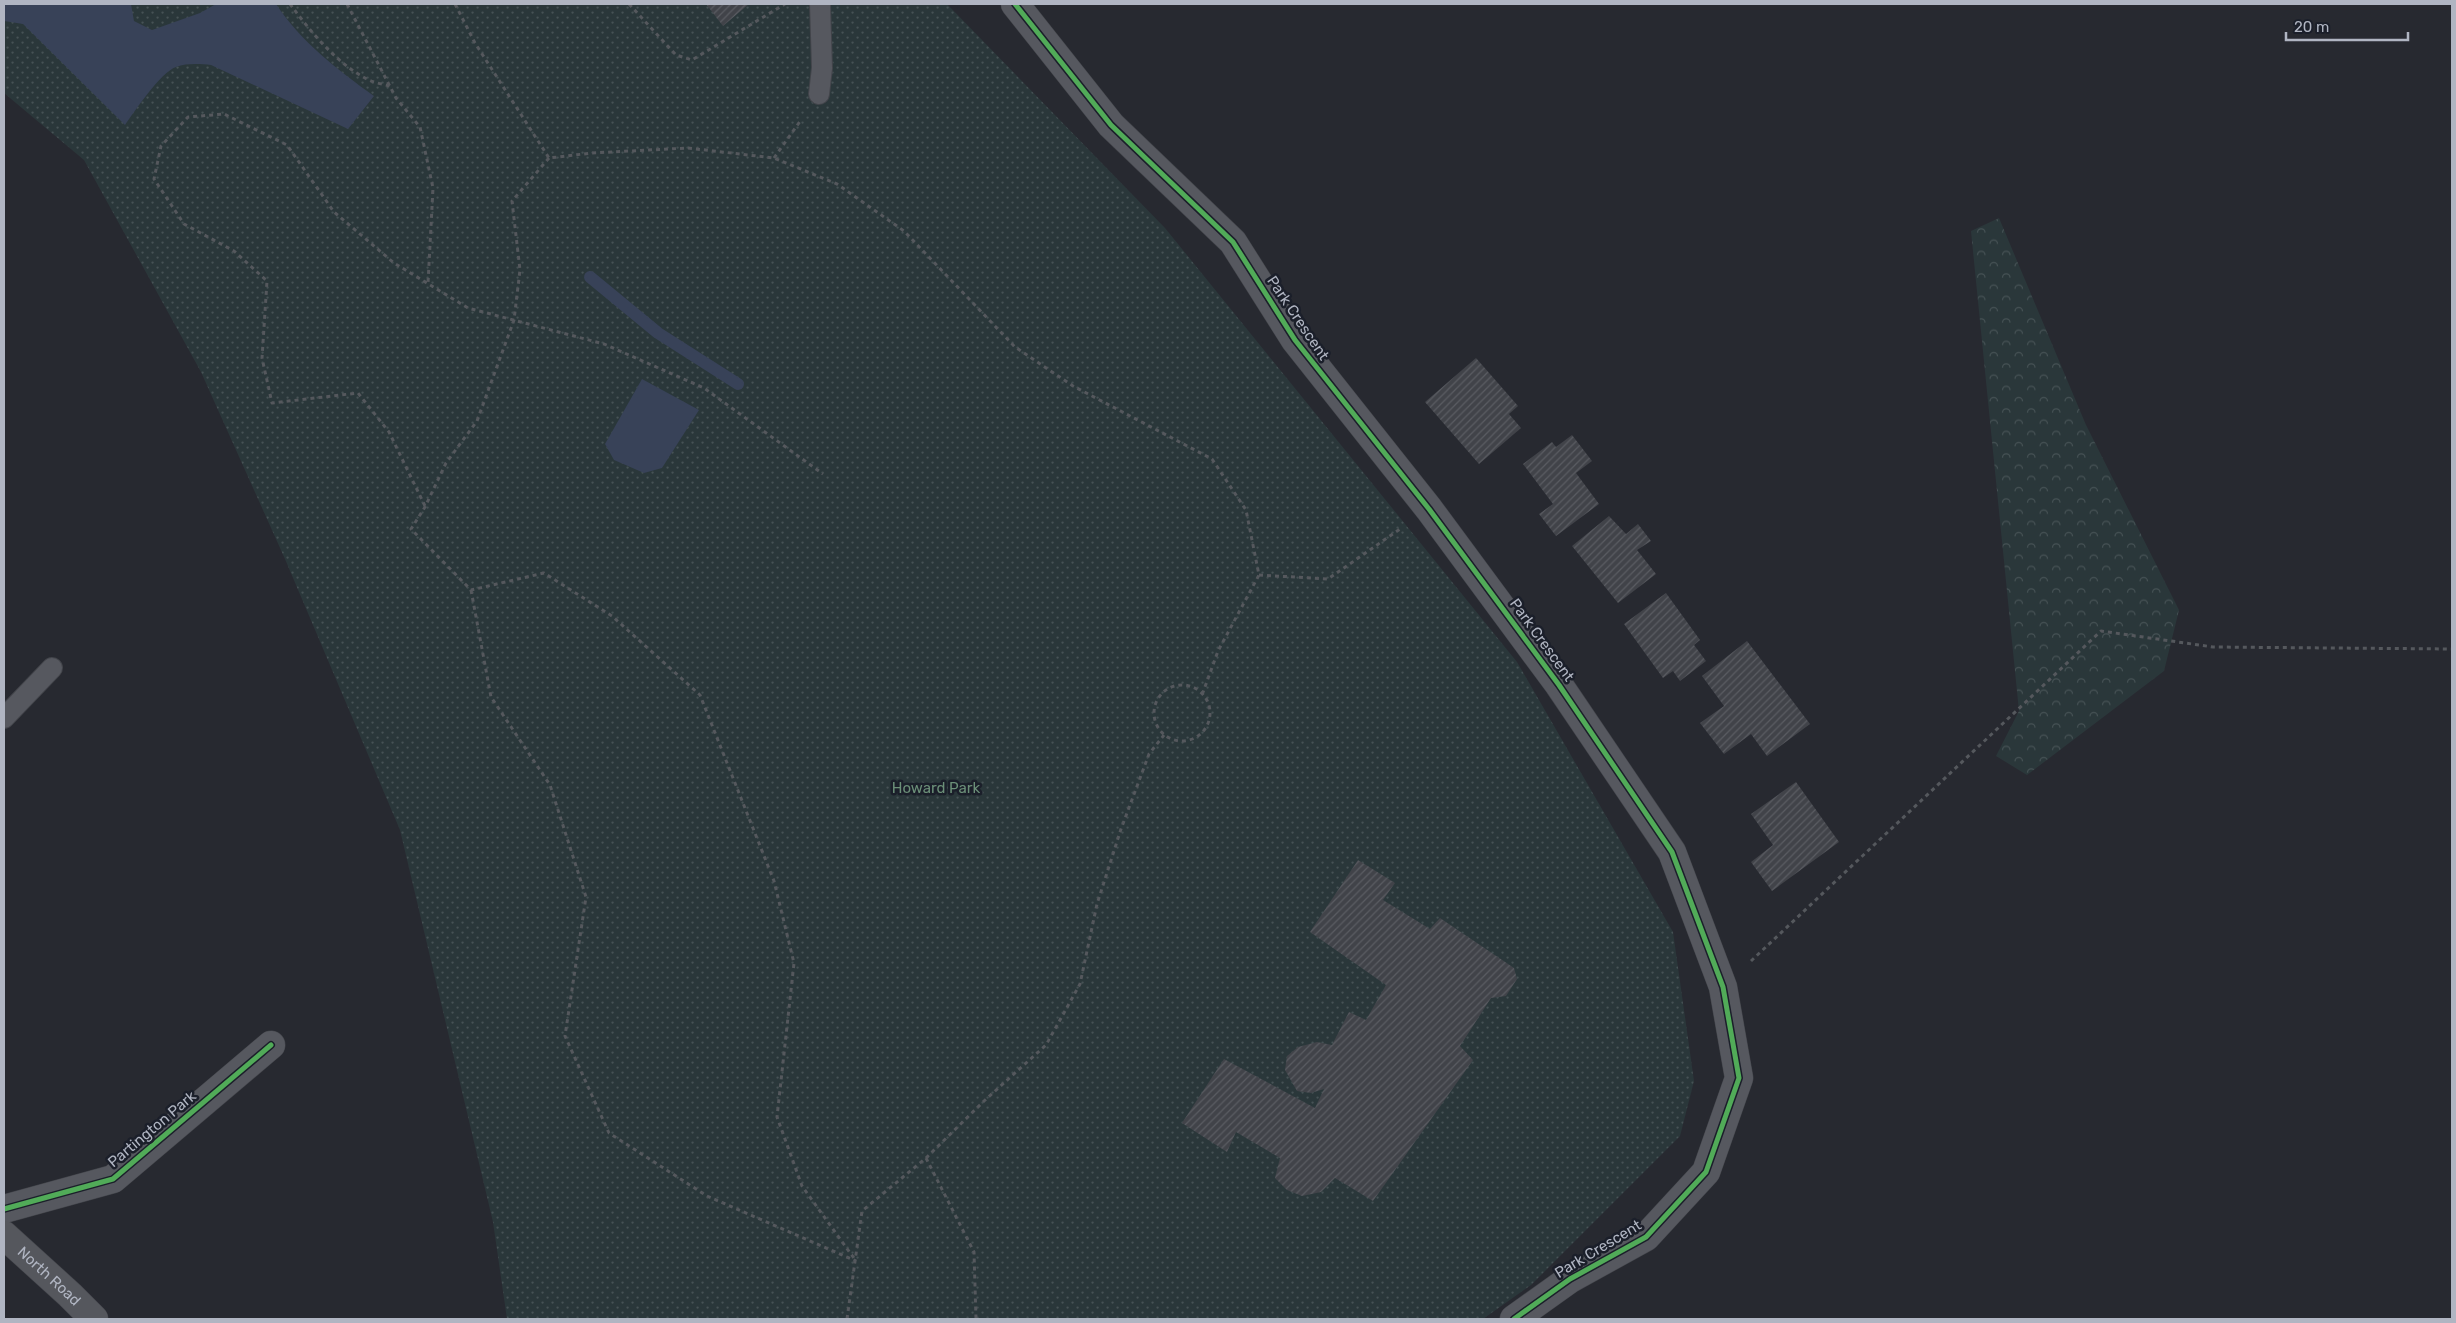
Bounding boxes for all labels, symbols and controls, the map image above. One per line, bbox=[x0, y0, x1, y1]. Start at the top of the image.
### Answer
scale bar bbox=[2286, 10, 2408, 42]
text: 20 m bbox=[2294, 18, 2329, 36]
street label: Park Crescent bbox=[1263, 272, 1333, 364]
street label: Park Crescent bbox=[1506, 595, 1578, 685]
park label: Howard Park bbox=[892, 779, 981, 797]
street label: Partington Park bbox=[104, 1087, 200, 1171]
street label: Park Crescent bbox=[1551, 1216, 1645, 1282]
street label: North Road bbox=[14, 1243, 84, 1309]

